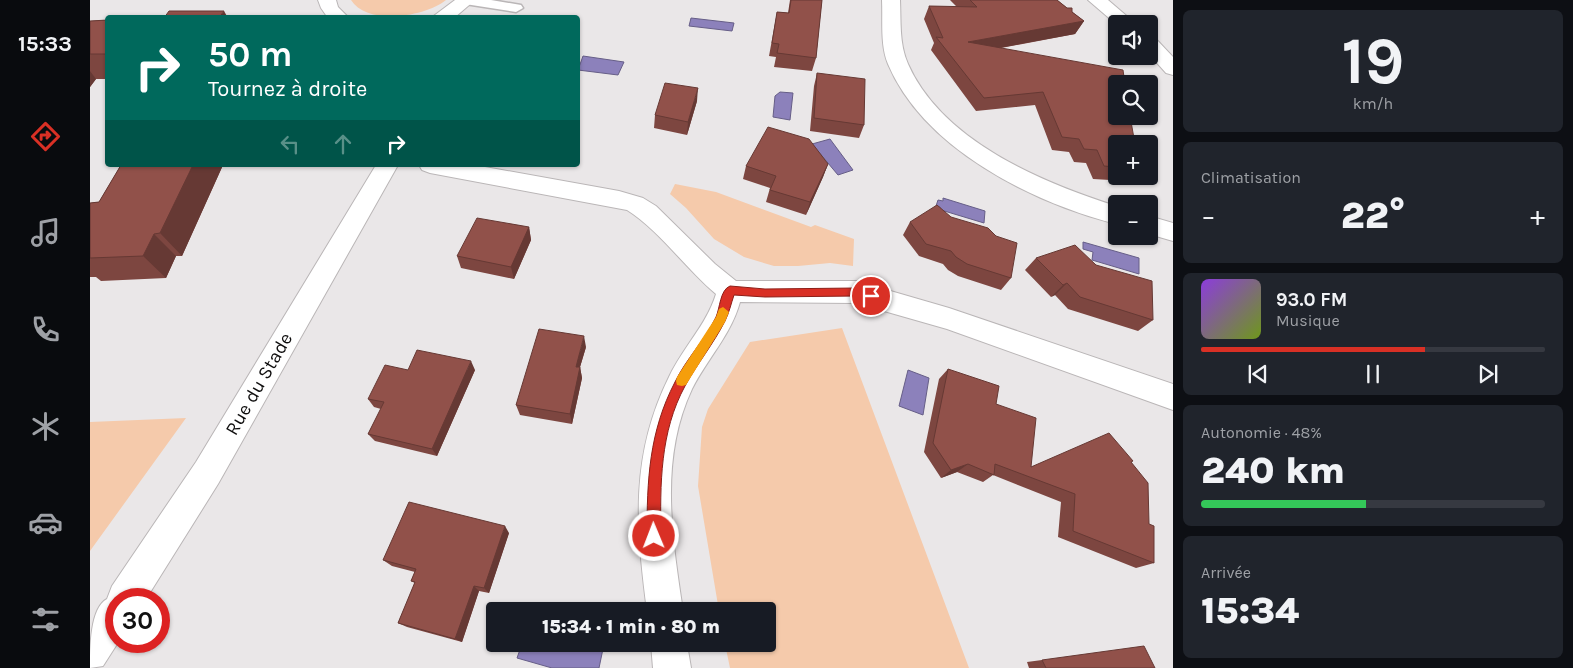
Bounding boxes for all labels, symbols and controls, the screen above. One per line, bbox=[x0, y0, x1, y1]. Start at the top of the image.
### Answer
map controls bbox=[1108, 15, 1158, 245]
button: sound bbox=[1108, 15, 1158, 65]
text: 19 bbox=[1342, 23, 1404, 99]
text: 15:33 bbox=[18, 31, 72, 57]
text: 50 m bbox=[208, 34, 293, 75]
icon: right bbox=[125, 35, 190, 100]
button: search bbox=[1108, 75, 1158, 125]
text: Tournez à droite bbox=[208, 76, 367, 102]
text: km/h bbox=[1353, 94, 1393, 113]
icon: directions bbox=[28, 119, 63, 154]
icon: left bbox=[276, 130, 304, 158]
icon: ahead bbox=[329, 130, 357, 158]
icon: right bbox=[382, 130, 410, 158]
button: + bbox=[1108, 135, 1158, 185]
text: Climatisation bbox=[1201, 168, 1301, 187]
text: 22° bbox=[1341, 193, 1405, 238]
button: − bbox=[1108, 195, 1158, 245]
text: − bbox=[1201, 199, 1216, 232]
text: + bbox=[1530, 199, 1545, 232]
icon: music bbox=[28, 215, 63, 250]
pin bbox=[850, 275, 892, 317]
icon: arrive bbox=[857, 282, 885, 310]
text: 93.0 FM bbox=[1276, 289, 1347, 311]
text: Musique bbox=[1276, 311, 1340, 330]
icon: phone bbox=[28, 312, 63, 347]
street label: Rue du Stade bbox=[221, 329, 297, 439]
icon: previous bbox=[1244, 360, 1272, 388]
icon: pause bbox=[1359, 360, 1387, 388]
icon: next bbox=[1474, 360, 1502, 388]
icon: climate bbox=[28, 409, 63, 444]
text: Autonomie · 48% bbox=[1201, 423, 1322, 442]
text: 240 km bbox=[1201, 448, 1345, 493]
icon: car bbox=[28, 505, 63, 540]
position arrow bbox=[627, 509, 679, 561]
text: Arrivée bbox=[1201, 563, 1251, 582]
speed limit sign: 30 bbox=[105, 588, 170, 653]
text: 15:34 bbox=[1201, 588, 1299, 633]
icon: filters bbox=[28, 602, 63, 637]
text: 15:34 · 1 min · 80 m bbox=[542, 616, 720, 638]

